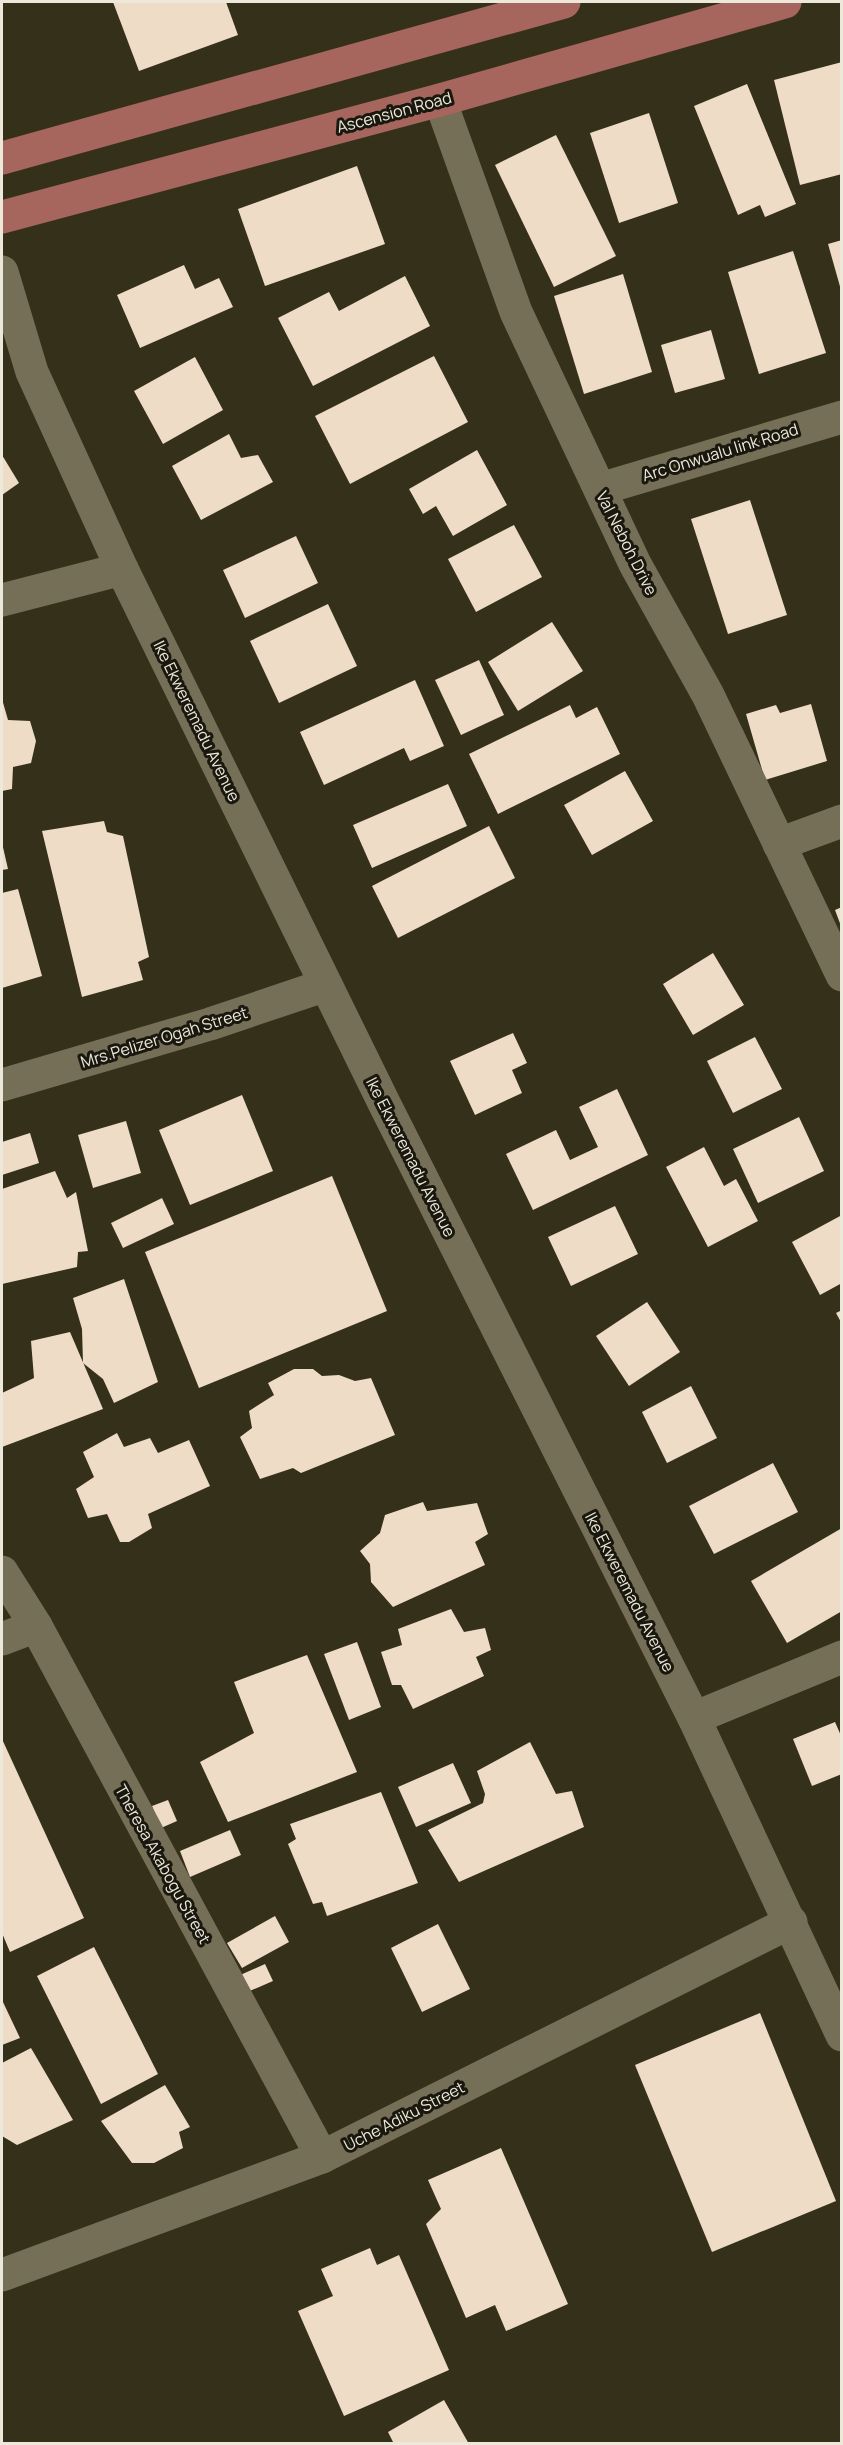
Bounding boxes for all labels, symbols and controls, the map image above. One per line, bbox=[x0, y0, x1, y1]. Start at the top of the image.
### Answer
street label: Ascension Road bbox=[334, 86, 454, 138]
street label: Arc Onwualu link Road bbox=[639, 418, 801, 486]
street label: Val Neboh Drive bbox=[591, 487, 663, 599]
street label: Ike Ekweremadu Avenue bbox=[148, 637, 246, 805]
street label: Mrs.Pelizer Ogah Street bbox=[78, 1001, 250, 1073]
street label: Ike Ekweremadu Avenue bbox=[361, 1073, 461, 1241]
street label: Ike Ekweremadu Avenue bbox=[580, 1508, 680, 1676]
street label: Theresa Akabogu Street bbox=[110, 1780, 216, 1948]
street label: Uche Adiku Street bbox=[340, 2076, 468, 2156]

